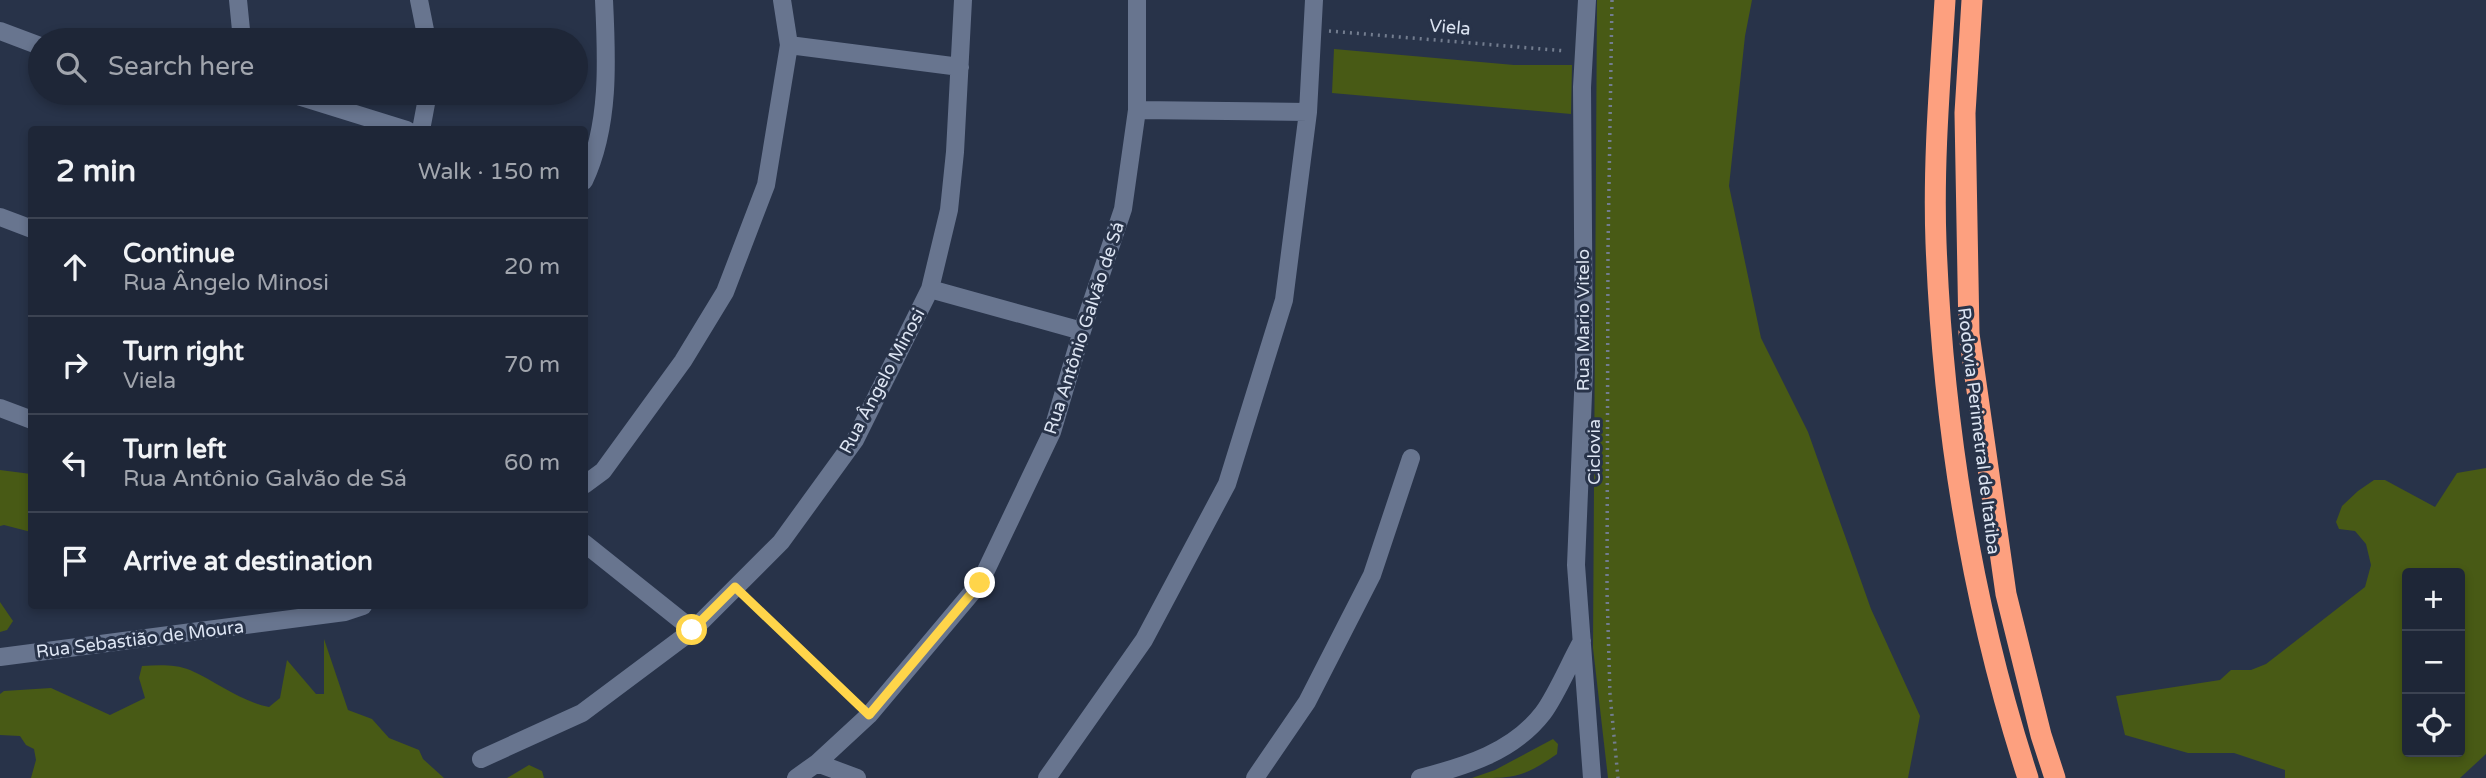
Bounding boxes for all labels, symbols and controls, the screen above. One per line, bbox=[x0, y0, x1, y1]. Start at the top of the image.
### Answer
street label: Viela bbox=[1428, 14, 1472, 40]
search box bbox=[28, 28, 588, 105]
icon: search bbox=[52, 48, 90, 86]
text: Search here bbox=[108, 51, 254, 82]
text: 2 min bbox=[56, 153, 136, 190]
text: Walk · 150 m bbox=[418, 158, 560, 186]
street label: Rua Antônio Galvão de Sá bbox=[1039, 219, 1129, 437]
text: Continue bbox=[123, 238, 235, 269]
icon: ahead bbox=[56, 248, 94, 286]
street label: Rua Mario Vitelo bbox=[1572, 249, 1594, 391]
text: 20 m bbox=[504, 253, 560, 281]
text: Rua Ângelo Minosi bbox=[123, 269, 329, 297]
street label: Rua Ângelo Minosi bbox=[834, 305, 930, 457]
street label: Rodovia Perimetral de Itatiba bbox=[1953, 306, 2005, 556]
text: Turn right bbox=[123, 336, 244, 367]
icon: right bbox=[56, 346, 94, 384]
text: 70 m bbox=[504, 351, 560, 379]
text: Viela bbox=[123, 367, 176, 395]
street label: Ciclovia bbox=[1583, 419, 1605, 485]
text: Turn left bbox=[123, 434, 226, 465]
icon: left bbox=[56, 444, 94, 482]
text: 60 m bbox=[504, 449, 560, 477]
text: Rua Antônio Galvão de Sá bbox=[123, 465, 407, 493]
icon: arrive bbox=[56, 542, 94, 580]
text: Arrive at destination bbox=[123, 546, 373, 577]
route end bbox=[964, 567, 995, 598]
map controls bbox=[2402, 568, 2465, 757]
button: + bbox=[2402, 568, 2465, 631]
route start bbox=[676, 614, 707, 645]
street label: Rua Sebastião de Moura bbox=[35, 615, 245, 663]
button: − bbox=[2402, 631, 2465, 694]
button: locate bbox=[2402, 694, 2465, 757]

